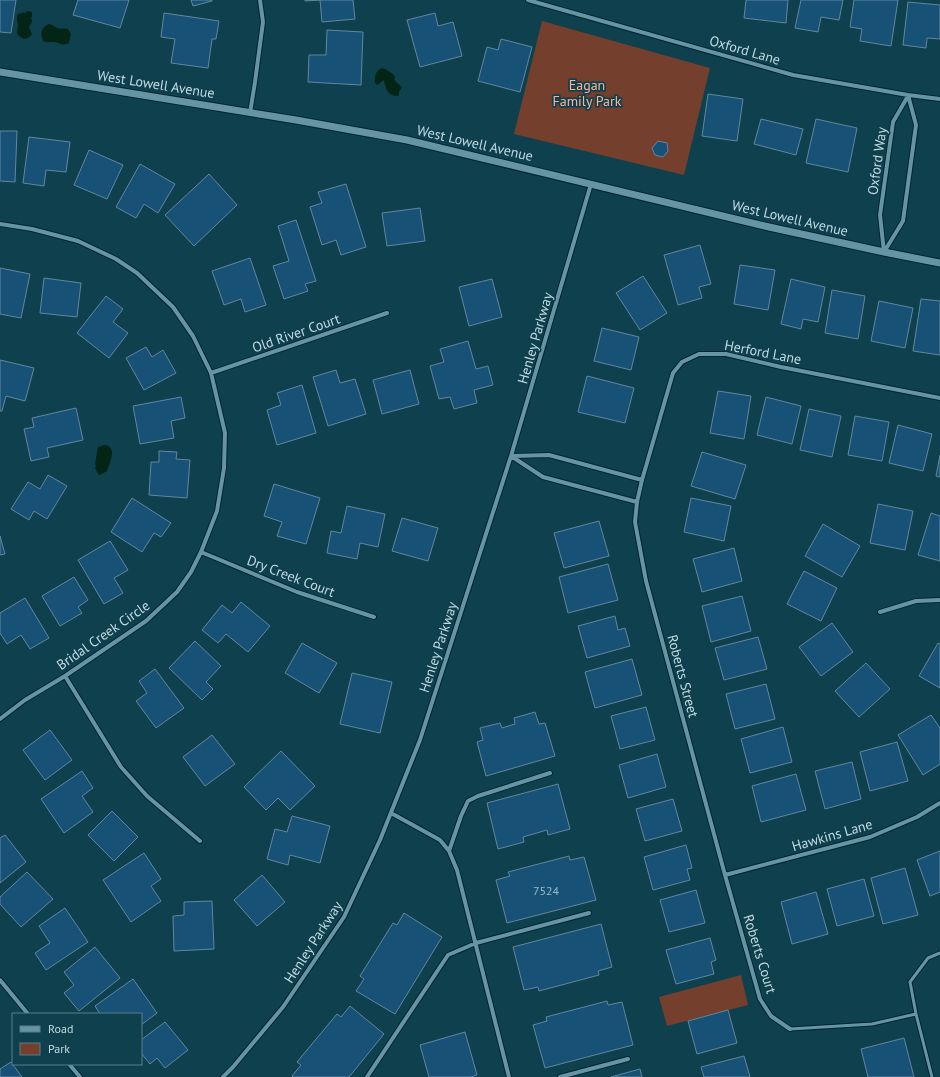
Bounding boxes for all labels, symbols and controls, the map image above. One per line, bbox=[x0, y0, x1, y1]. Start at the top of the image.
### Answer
street label: Oxford Lane bbox=[707, 31, 783, 69]
street label: West Lowell Avenue bbox=[96, 66, 216, 102]
park label: Eagan Family Park bbox=[553, 76, 622, 110]
street label: West Lowell Avenue bbox=[415, 121, 535, 165]
street label: Oxford Way bbox=[863, 125, 891, 196]
street label: West Lowell Avenue bbox=[730, 196, 850, 240]
street label: Henley Parkway bbox=[513, 290, 557, 386]
street label: Old River Court bbox=[250, 309, 343, 356]
street label: Herford Lane bbox=[723, 336, 803, 368]
street label: Dry Creek Court bbox=[244, 551, 338, 601]
street label: Bridal Creek Circle bbox=[53, 596, 153, 674]
street label: Henley Parkway bbox=[415, 599, 461, 695]
street label: Roberts Street bbox=[663, 633, 703, 720]
street label: Hawkins Lane bbox=[790, 815, 874, 855]
house number: 7524 bbox=[533, 883, 560, 898]
street label: Henley Parkway bbox=[280, 897, 346, 986]
street label: Roberts Court bbox=[739, 912, 781, 996]
legend bbox=[12, 1013, 142, 1065]
text: Road bbox=[48, 1021, 73, 1036]
text: Park bbox=[48, 1041, 70, 1056]

